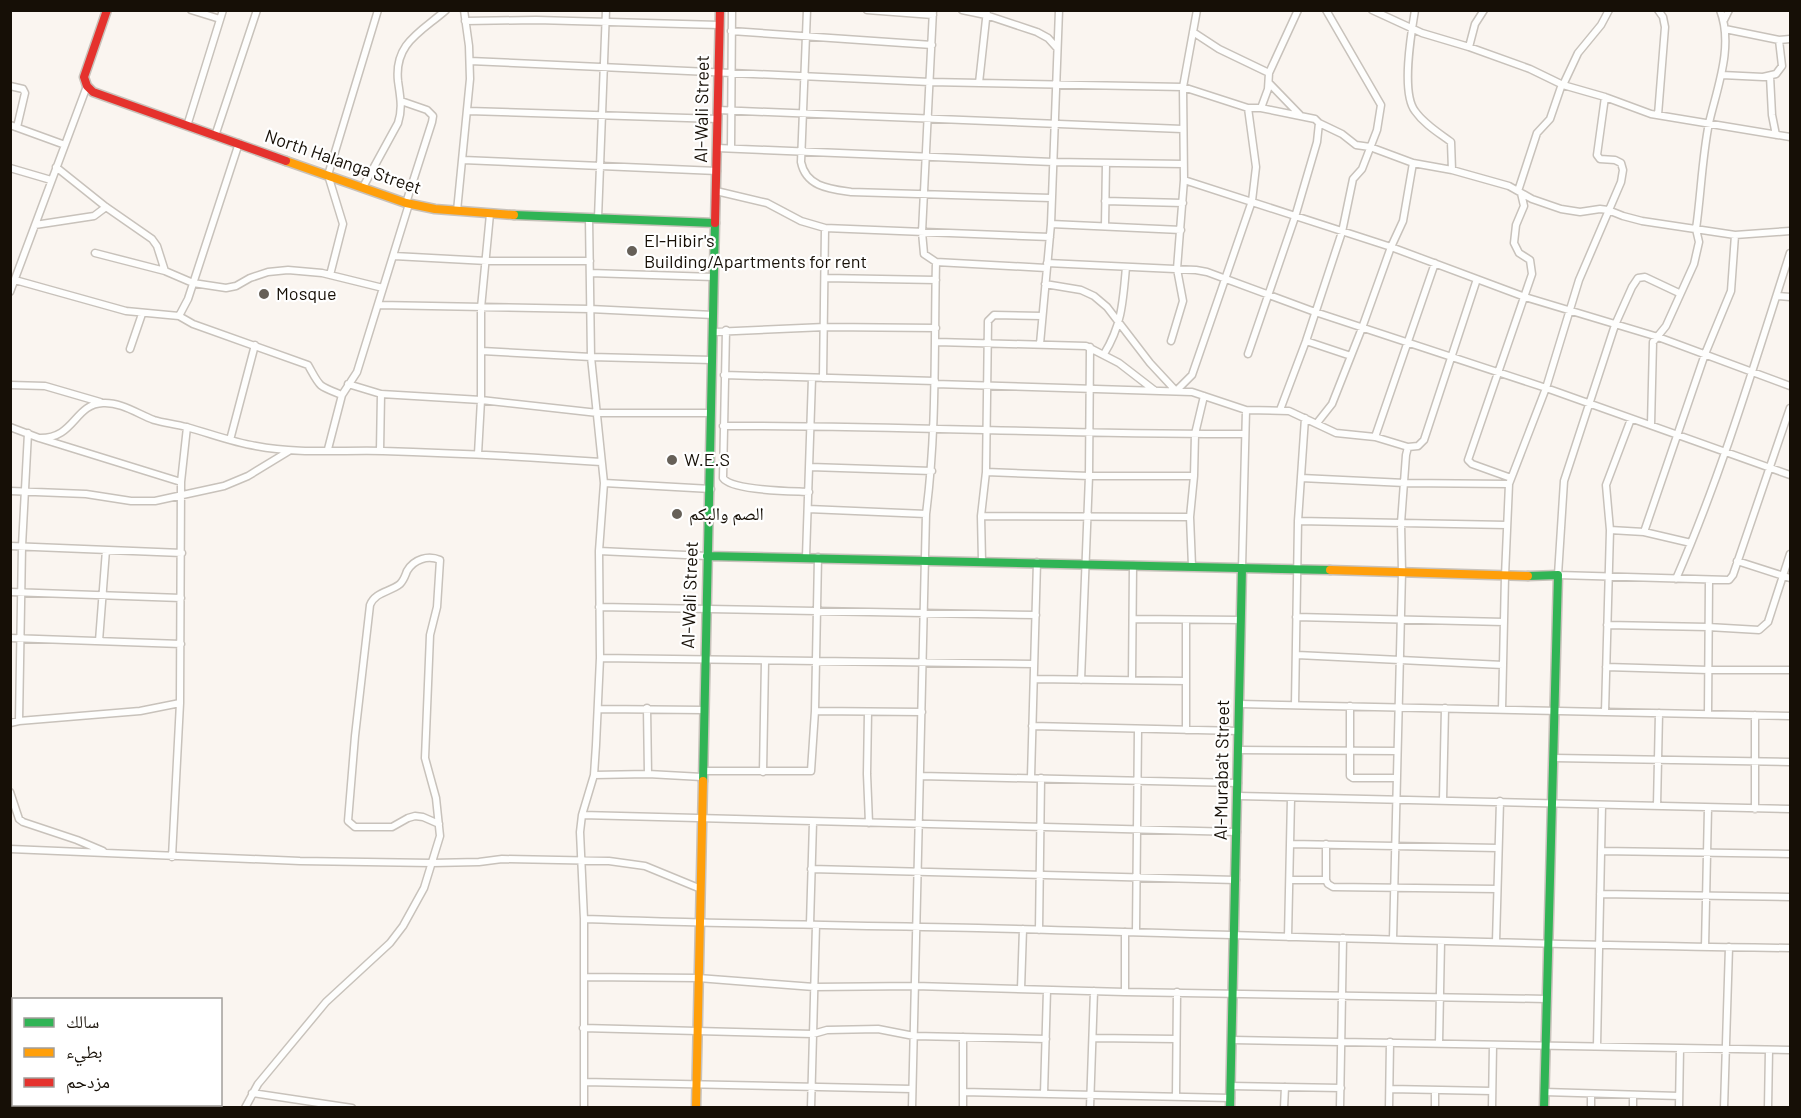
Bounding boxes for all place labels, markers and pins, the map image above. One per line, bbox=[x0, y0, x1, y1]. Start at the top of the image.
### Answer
place label: El-Hibir's Building/Apartments for rent bbox=[644, 229, 867, 272]
marker: El-Hibir's Building/Apartments for rent bbox=[625, 244, 639, 258]
place label: Mosque bbox=[276, 282, 337, 304]
marker: Mosque bbox=[257, 287, 271, 301]
place label: W.E.S bbox=[684, 448, 730, 470]
marker: W.E.S bbox=[665, 453, 679, 467]
place label: الصم والبكم bbox=[689, 502, 764, 526]
marker: الصم والبكم bbox=[670, 507, 684, 521]

